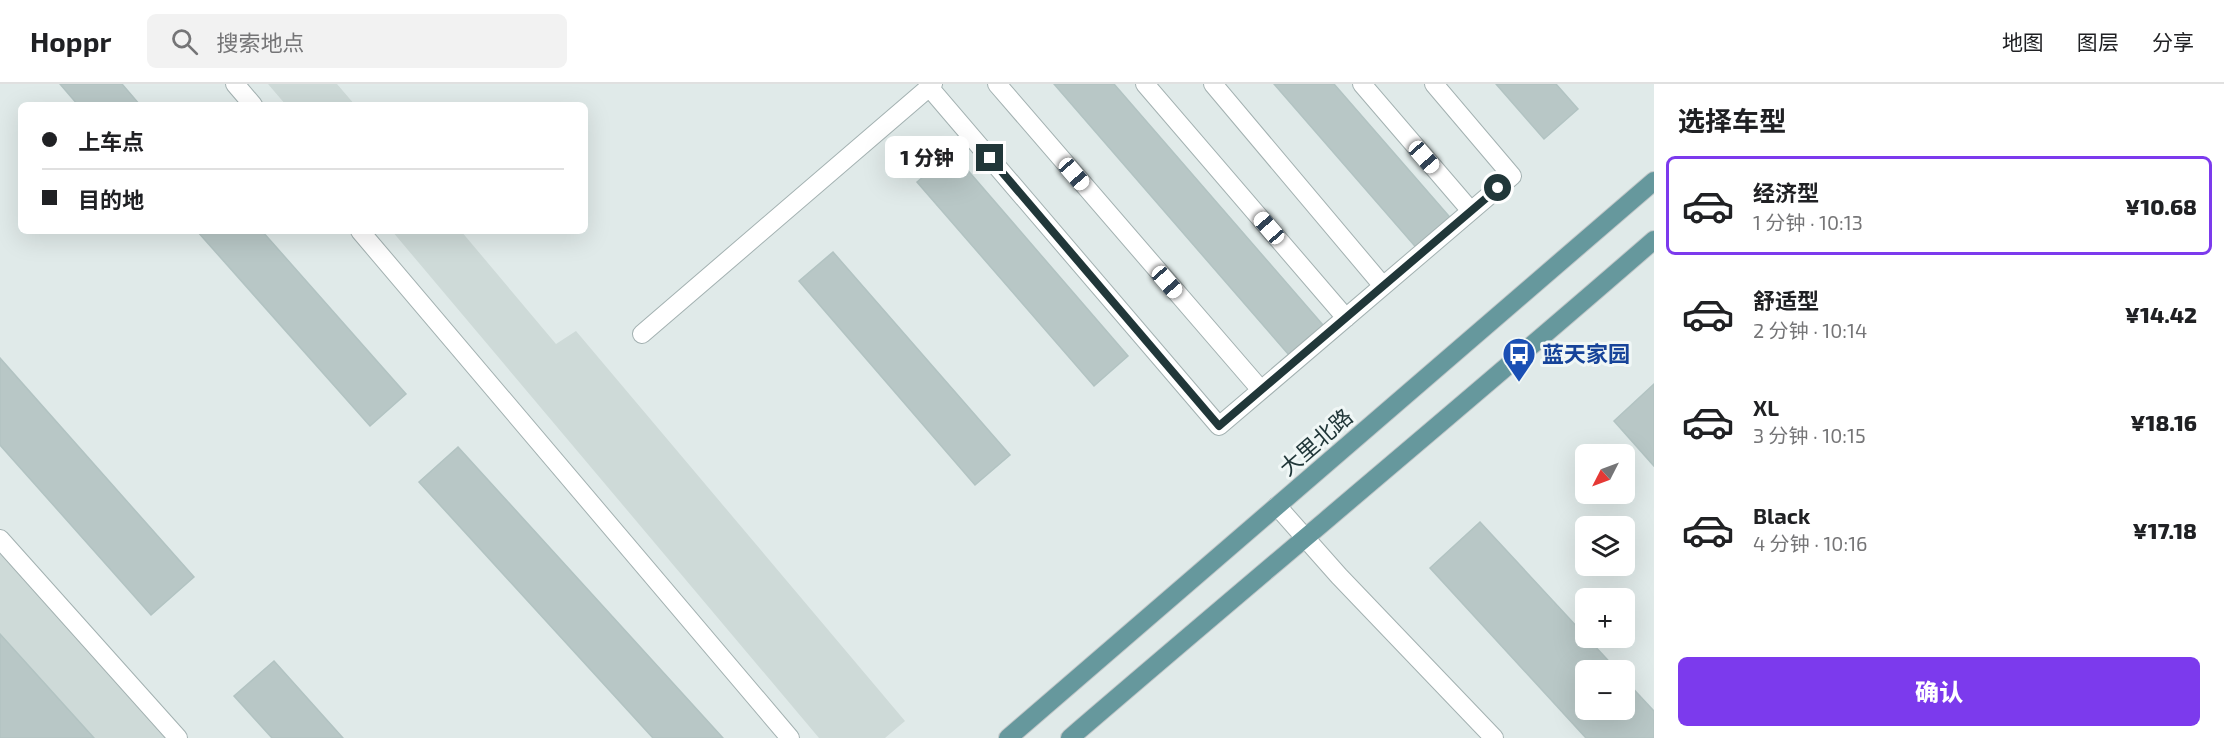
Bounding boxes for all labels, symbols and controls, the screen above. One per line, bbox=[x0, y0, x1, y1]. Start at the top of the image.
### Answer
search box bbox=[147, 14, 567, 68]
text: Hoppr bbox=[30, 24, 111, 58]
icon: search bbox=[168, 25, 201, 58]
text: 搜索地点 bbox=[216, 29, 304, 55]
text: 地图 bbox=[2002, 29, 2044, 54]
text: 图层 bbox=[2077, 29, 2119, 54]
text: 分享 bbox=[2152, 29, 2194, 54]
text: 选择车型 bbox=[1678, 104, 1786, 136]
text: 上车点 bbox=[78, 128, 144, 154]
callout: 1 分钟 bbox=[885, 137, 969, 179]
car bbox=[1405, 138, 1443, 176]
route end bbox=[976, 144, 1003, 171]
text: 1 分钟 bbox=[900, 145, 954, 169]
car bbox=[1055, 155, 1093, 193]
route start bbox=[1484, 174, 1511, 201]
icon: car bbox=[1681, 179, 1735, 233]
text: 经济型 bbox=[1753, 179, 1819, 205]
text: 目的地 bbox=[78, 186, 144, 212]
text: ¥10.68 bbox=[2125, 193, 2197, 219]
car bbox=[1250, 209, 1288, 247]
text: 1 分钟 · 10:13 bbox=[1753, 210, 1863, 234]
car bbox=[1148, 263, 1186, 301]
icon: car bbox=[1681, 287, 1735, 341]
text: 舒适型 bbox=[1753, 287, 1819, 313]
text: ¥14.42 bbox=[2125, 301, 2197, 327]
text: 2 分钟 · 10:14 bbox=[1753, 318, 1867, 342]
bus stop icon: 蓝天家园 bbox=[1501, 336, 1537, 383]
place label: 蓝天家园 bbox=[1542, 340, 1630, 366]
text: XL bbox=[1753, 394, 1779, 420]
icon: car bbox=[1681, 395, 1735, 449]
street label: 大里北路 bbox=[1274, 403, 1357, 480]
text: ¥18.16 bbox=[2130, 409, 2197, 435]
text: 3 分钟 · 10:15 bbox=[1753, 423, 1866, 447]
north arrow bbox=[1575, 444, 1635, 504]
map controls bbox=[1575, 444, 1635, 720]
text: Black bbox=[1753, 502, 1810, 528]
icon: car bbox=[1681, 503, 1735, 557]
button: layers bbox=[1575, 516, 1635, 576]
text: ¥17.18 bbox=[2133, 517, 2197, 543]
text: 4 分钟 · 10:16 bbox=[1753, 531, 1868, 555]
button: + bbox=[1575, 588, 1635, 648]
button: 确认 bbox=[1678, 657, 2200, 726]
button: − bbox=[1575, 660, 1635, 720]

